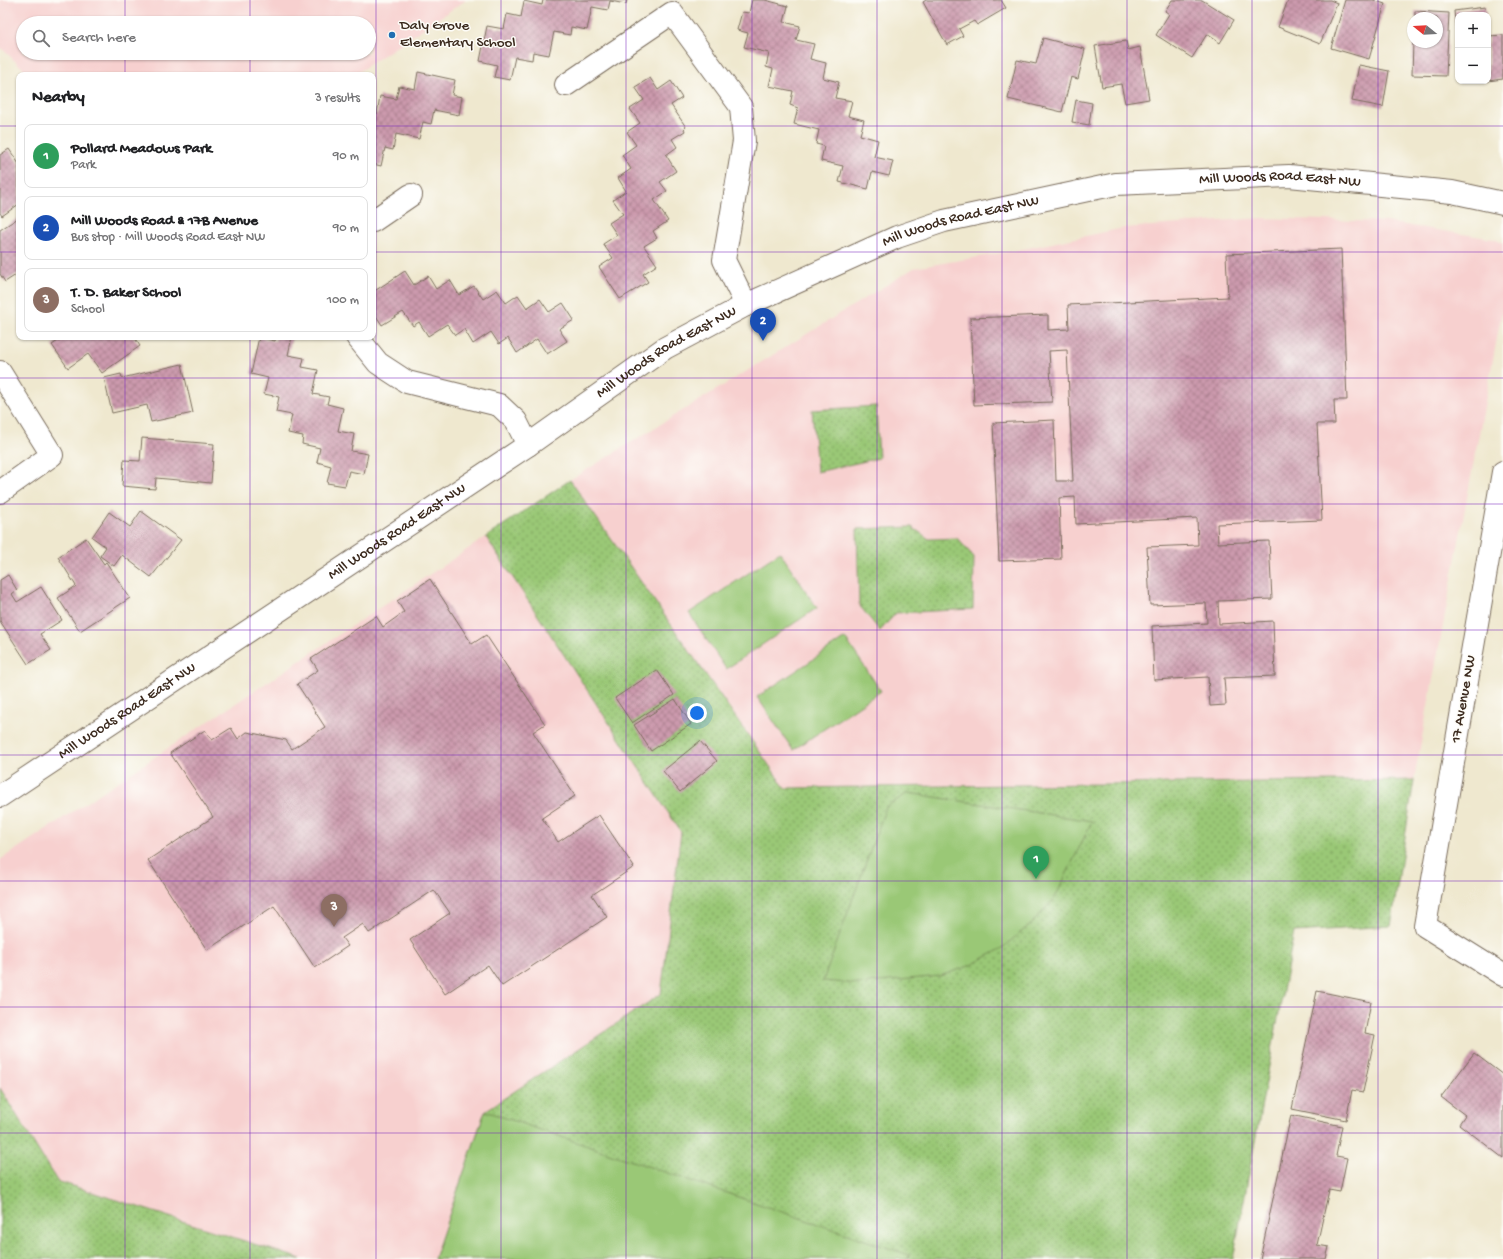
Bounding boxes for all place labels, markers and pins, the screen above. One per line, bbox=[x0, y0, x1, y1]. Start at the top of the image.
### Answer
place label: Daly Grove Elementary School bbox=[399, 17, 516, 52]
marker: Daly Grove Elementary School bbox=[387, 30, 397, 40]
pin: 2 bbox=[750, 308, 776, 341]
pin: 1 bbox=[1023, 846, 1049, 879]
pin: 3 bbox=[321, 894, 347, 927]

